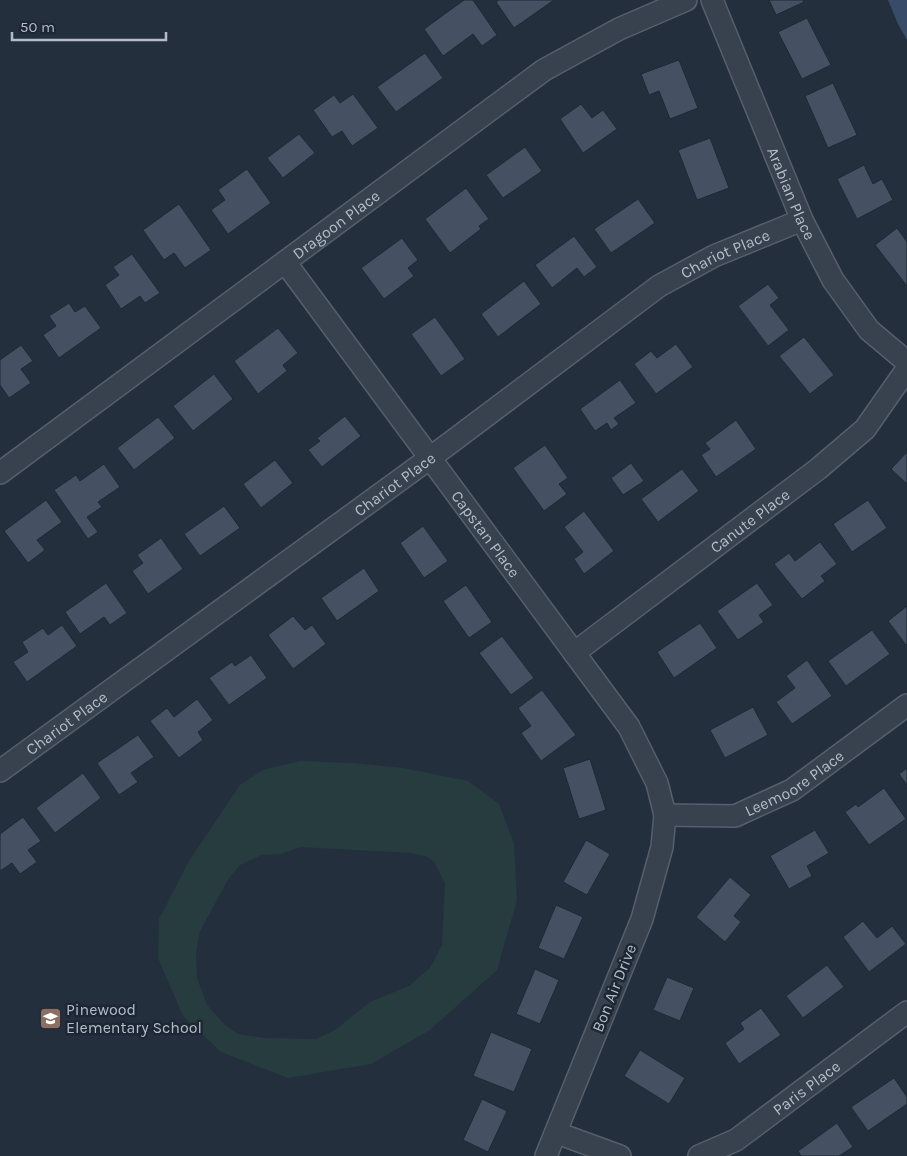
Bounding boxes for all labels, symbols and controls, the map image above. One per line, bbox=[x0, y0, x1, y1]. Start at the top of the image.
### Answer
scale bar bbox=[12, 10, 166, 42]
text: 50 m bbox=[20, 18, 55, 36]
street label: Arabian Place bbox=[764, 144, 820, 243]
street label: Dragoon Place bbox=[289, 186, 383, 263]
street label: Chariot Place bbox=[677, 225, 772, 282]
street label: Chariot Place bbox=[350, 448, 439, 520]
street label: Canute Place bbox=[706, 484, 793, 557]
street label: Capstan Place bbox=[448, 487, 524, 581]
street label: Chariot Place bbox=[22, 687, 111, 759]
street label: Leemoore Place bbox=[742, 746, 847, 820]
street label: Bon Air Drive bbox=[588, 941, 640, 1035]
place label: Pinewood Elementary School bbox=[66, 1000, 202, 1037]
school or university icon: Pinewood Elementary School bbox=[38, 1006, 62, 1030]
street label: Paris Place bbox=[769, 1056, 844, 1119]

